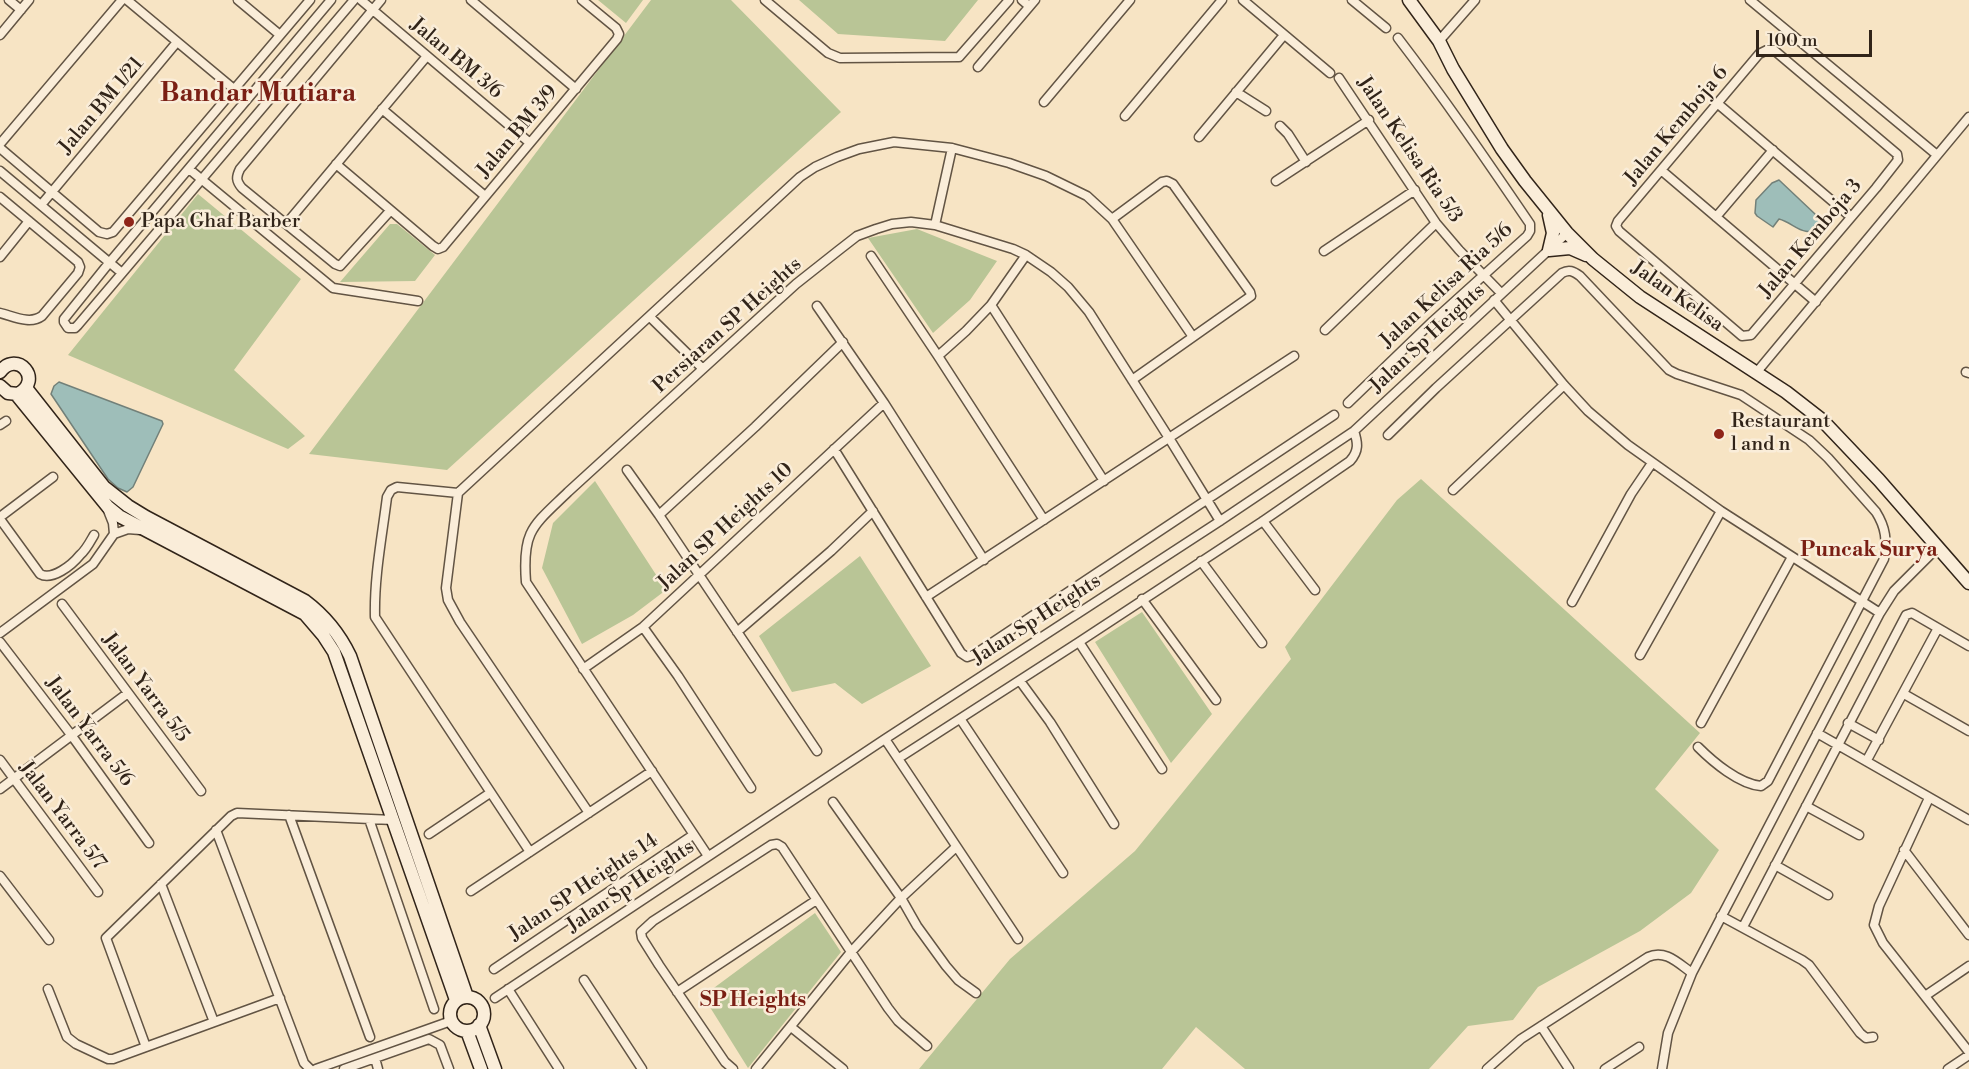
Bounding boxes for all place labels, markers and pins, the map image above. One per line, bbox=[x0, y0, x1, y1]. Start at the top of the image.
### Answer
place label: Papa Ghaf Barber bbox=[141, 210, 300, 234]
marker: Papa Ghaf Barber bbox=[122, 215, 136, 229]
place label: Restaurant l and n bbox=[1731, 410, 1830, 457]
marker: Restaurant l and n bbox=[1712, 427, 1726, 441]

